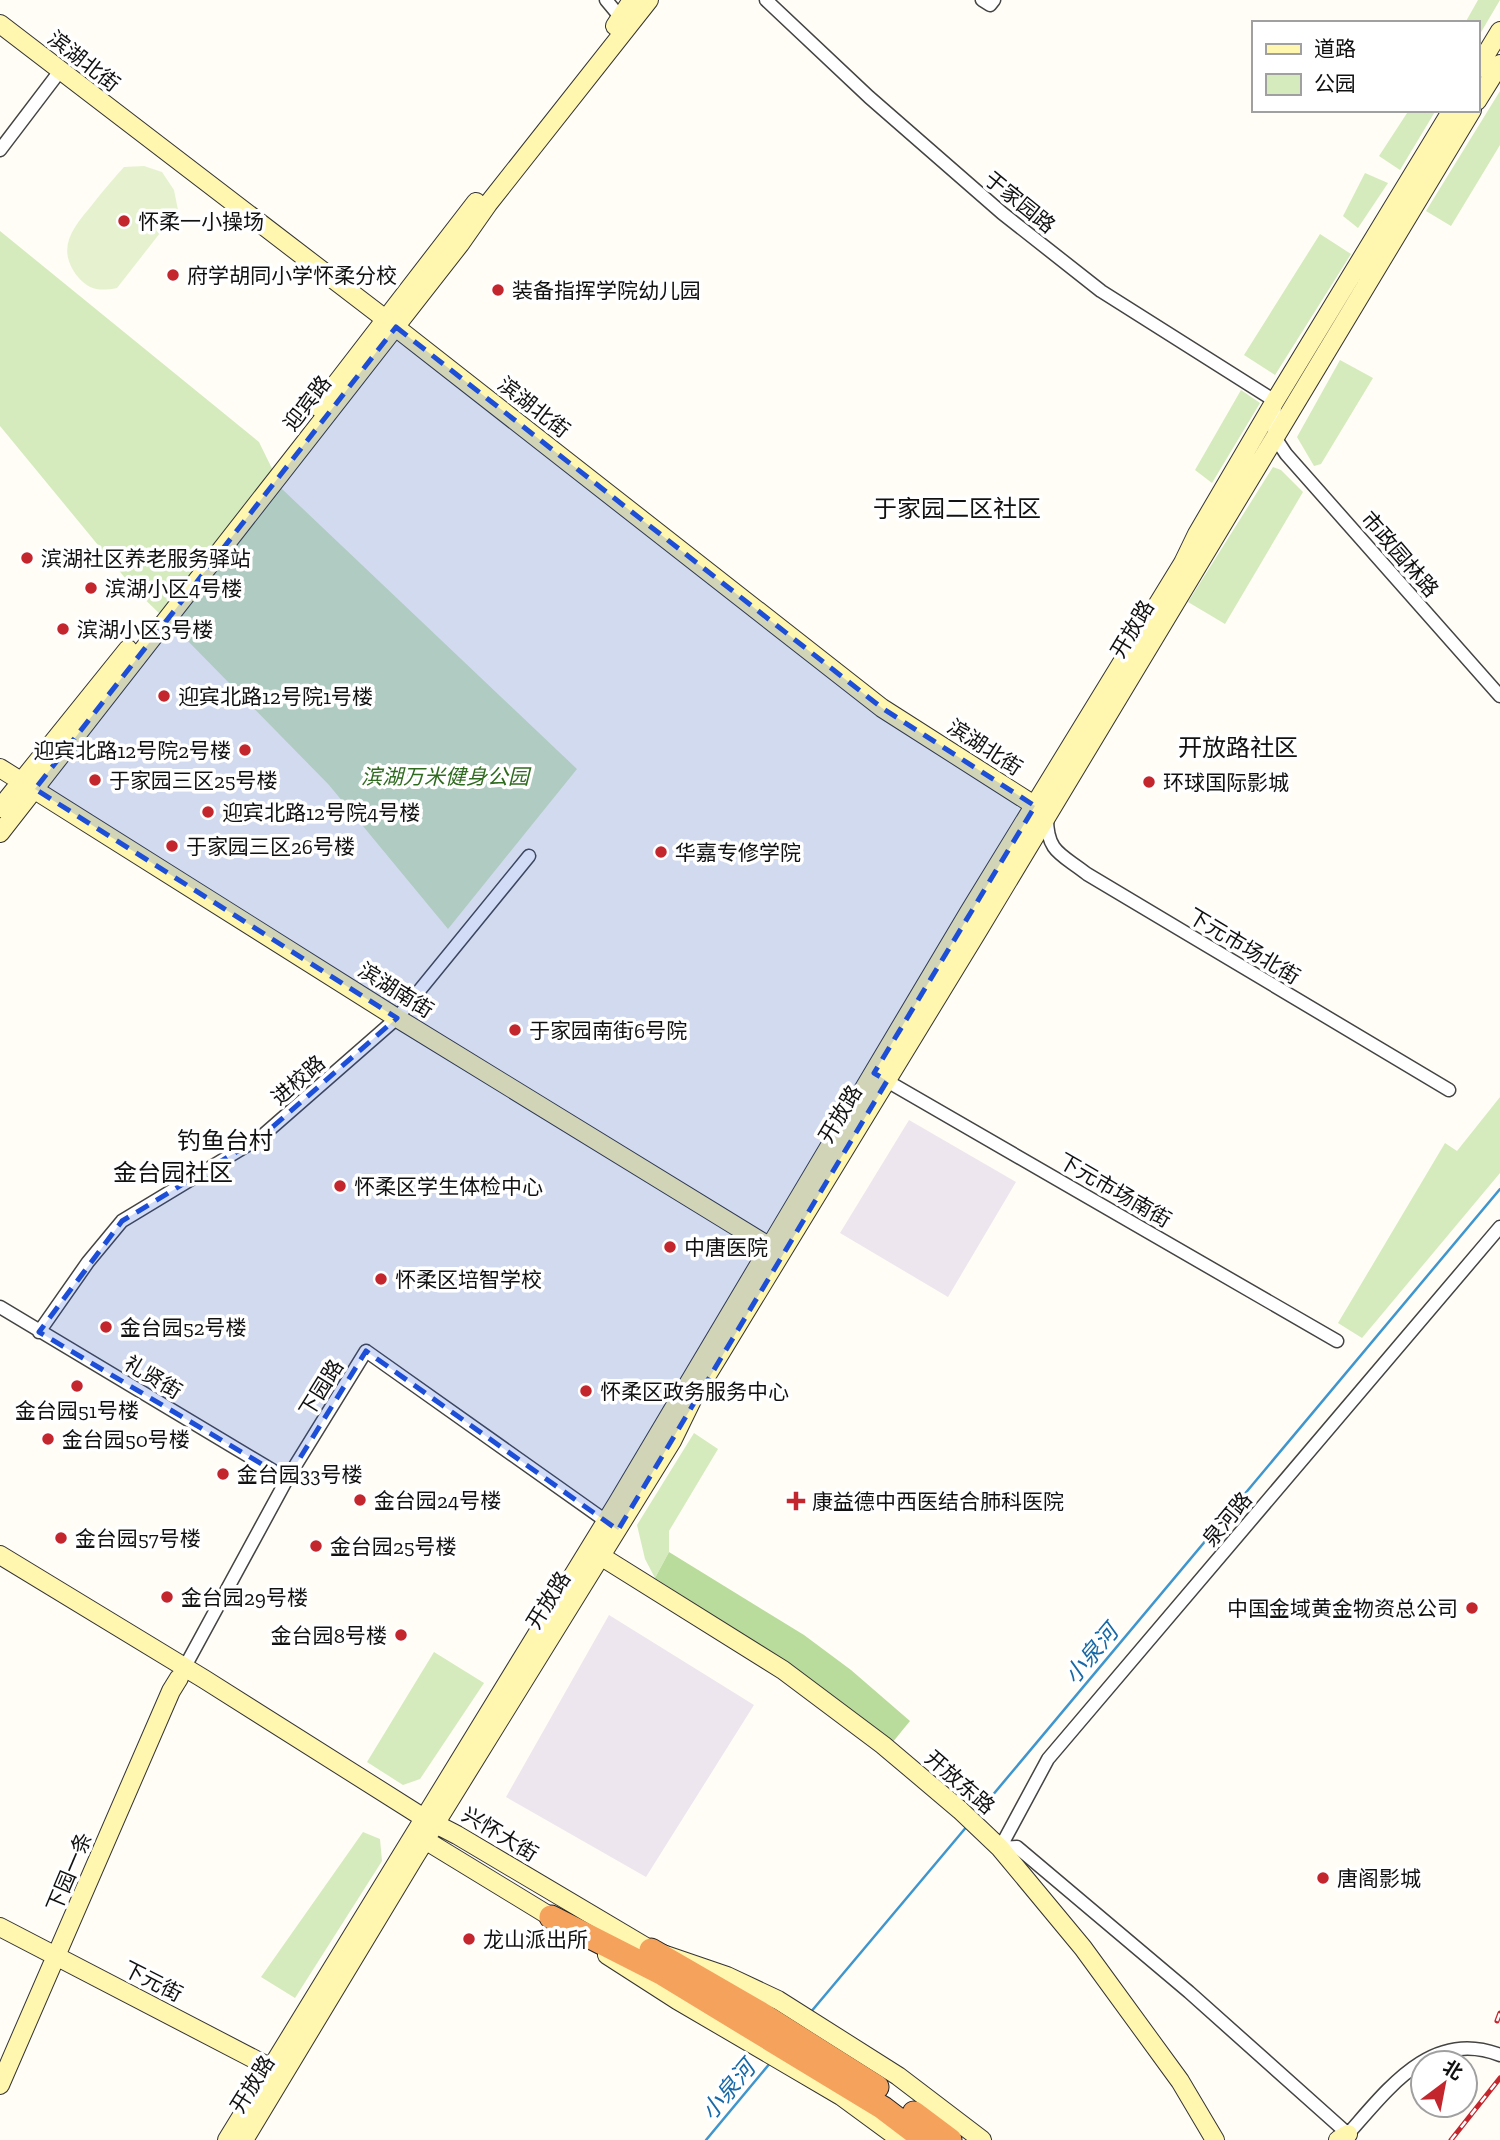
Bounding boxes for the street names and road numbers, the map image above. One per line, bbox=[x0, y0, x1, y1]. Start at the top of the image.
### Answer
street label: 滨湖北街 bbox=[43, 25, 125, 97]
street label: 于家园路 bbox=[979, 166, 1061, 238]
street label: 迎宾路 bbox=[278, 370, 336, 436]
street label: 滨湖北街 bbox=[493, 371, 575, 443]
street label: 市政园林路 bbox=[1356, 506, 1444, 602]
street label: 开放路 bbox=[1105, 596, 1159, 662]
street label: 滨湖北街 bbox=[943, 714, 1027, 780]
street label: 下元市场北街 bbox=[1184, 903, 1304, 989]
street label: 滨湖南街 bbox=[354, 957, 438, 1023]
street label: 进校路 bbox=[266, 1050, 330, 1110]
street label: 开放路 bbox=[813, 1081, 867, 1147]
street label: 下元市场南街 bbox=[1054, 1148, 1176, 1232]
street label: 礼贤街 bbox=[120, 1350, 186, 1404]
street label: 下园路 bbox=[294, 1355, 348, 1421]
street label: 泉河路 bbox=[1197, 1487, 1257, 1551]
street label: 开放路 bbox=[521, 1567, 575, 1633]
street label: 开放东路 bbox=[920, 1745, 1000, 1819]
street label: 兴怀大街 bbox=[458, 1802, 542, 1866]
street label: 下园一条 bbox=[41, 1828, 97, 1916]
street label: 下元街 bbox=[119, 1956, 187, 2006]
street label: 开放路 bbox=[225, 2051, 279, 2117]

